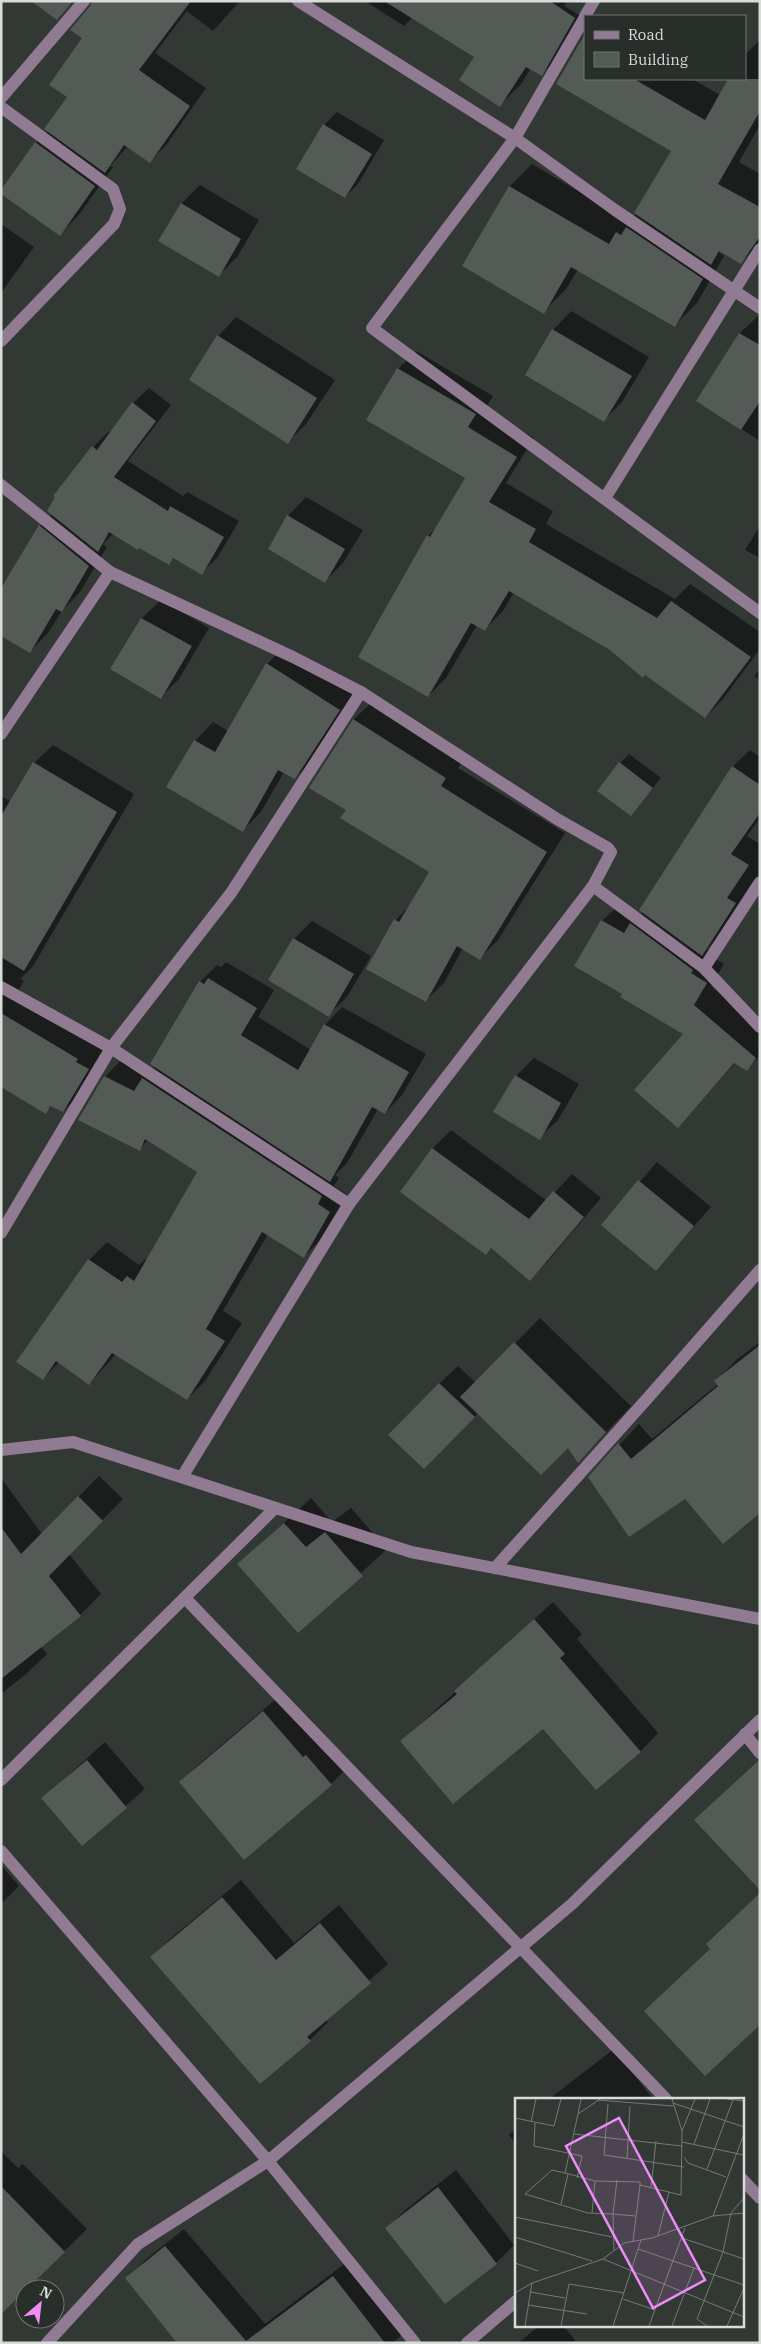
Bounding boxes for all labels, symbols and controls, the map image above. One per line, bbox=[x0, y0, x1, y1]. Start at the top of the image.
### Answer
legend bbox=[584, 15, 746, 80]
text: Road bbox=[628, 25, 664, 44]
text: Building bbox=[628, 50, 688, 69]
inset map bbox=[515, 2098, 744, 2326]
north arrow bbox=[15, 2279, 65, 2329]
text: N bbox=[37, 2282, 55, 2303]

